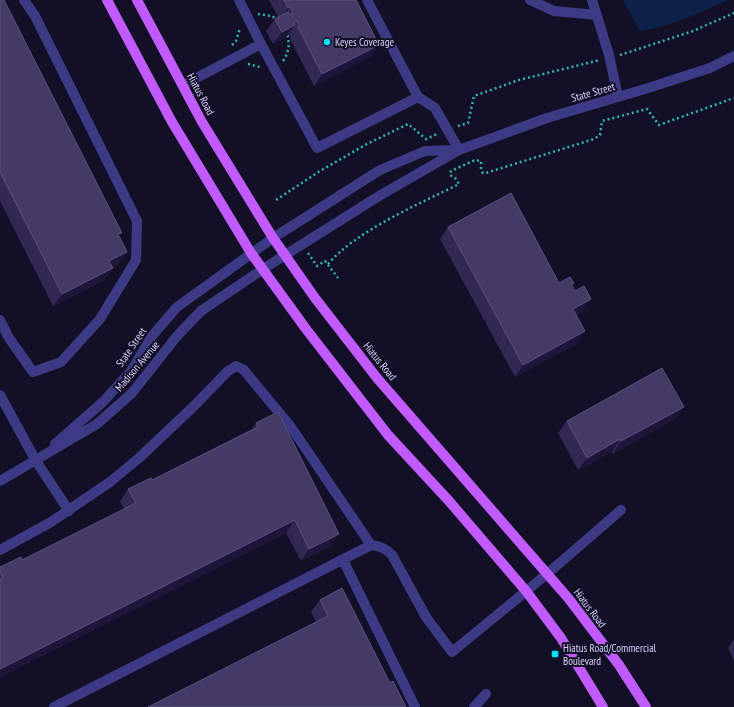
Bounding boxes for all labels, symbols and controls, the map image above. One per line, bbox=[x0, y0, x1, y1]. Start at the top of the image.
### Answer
place label: Keyes Coverage bbox=[335, 35, 394, 49]
marker: Keyes Coverage bbox=[322, 37, 332, 47]
street label: Hiatus Road bbox=[184, 71, 218, 117]
street label: State Street bbox=[570, 79, 616, 105]
street label: State Street bbox=[113, 325, 149, 369]
street label: Madison Avenue bbox=[112, 338, 162, 394]
street label: Hiatus Road bbox=[360, 339, 400, 383]
street label: Hiatus Road bbox=[571, 586, 609, 630]
place label: Hiatus Road/Commercial Boulevard bbox=[563, 641, 657, 668]
marker: Hiatus Road/Commercial Boulevard bbox=[550, 649, 560, 659]

